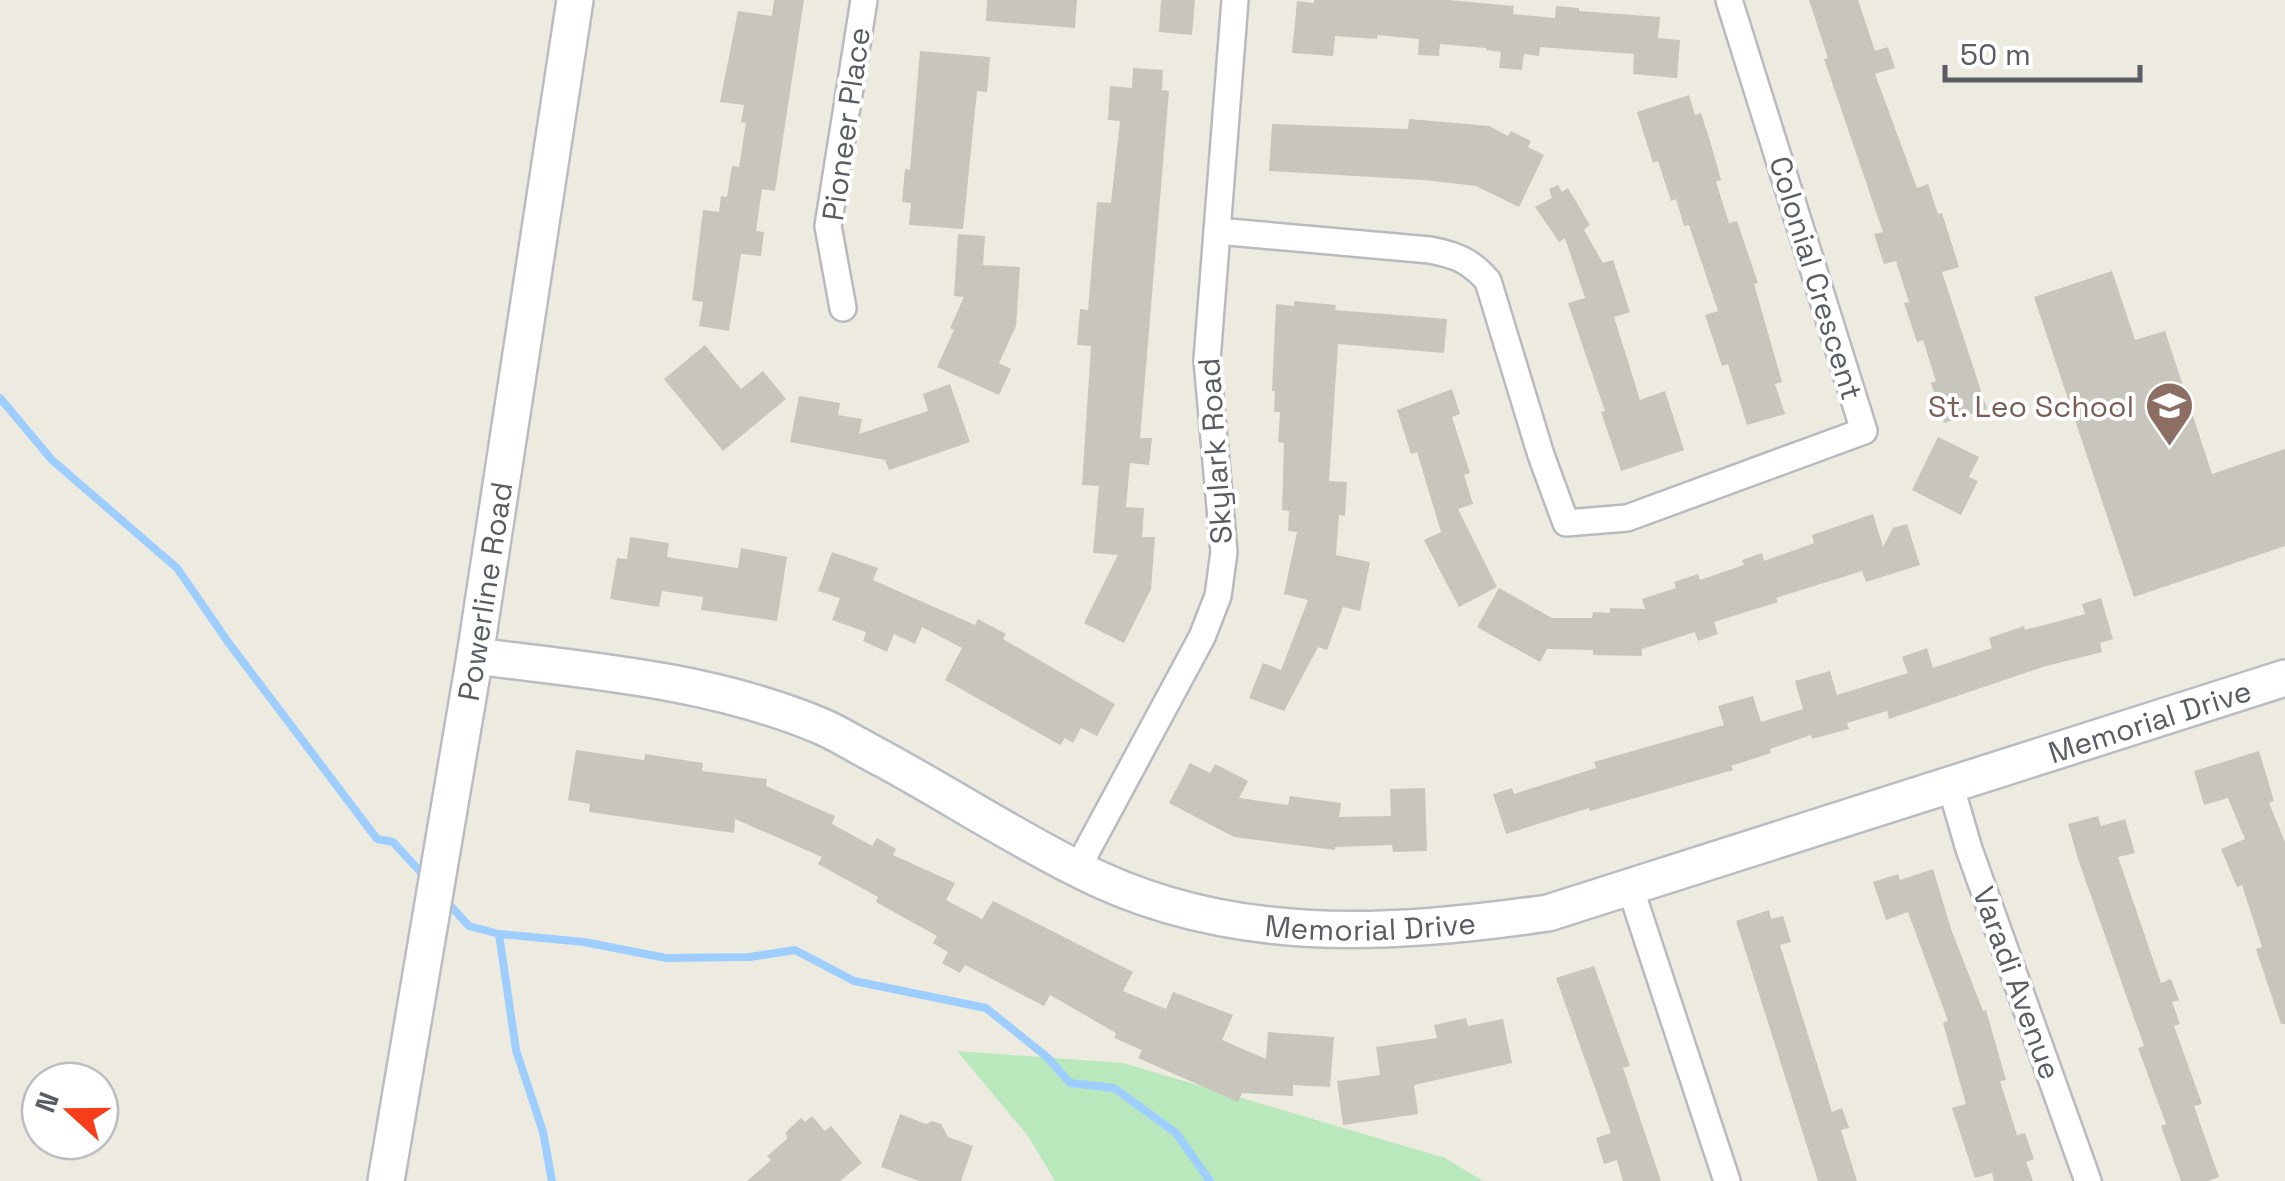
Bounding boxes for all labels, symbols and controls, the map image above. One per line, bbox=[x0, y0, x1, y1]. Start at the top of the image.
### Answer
scale bar bbox=[1945, 20, 2140, 82]
street label: Pioneer Place bbox=[813, 25, 879, 223]
text: 50 m bbox=[1960, 35, 2031, 74]
street label: Colonial Crescent bbox=[1760, 151, 1872, 405]
street label: Skylark Road bbox=[1189, 357, 1241, 545]
school or university icon: St. Leo School bbox=[2143, 380, 2195, 448]
place label: St. Leo School bbox=[1928, 387, 2134, 426]
street label: Powerline Road bbox=[448, 479, 521, 704]
street label: Memorial Drive bbox=[2043, 671, 2256, 772]
street label: Varadi Avenue bbox=[1964, 881, 2070, 1085]
street label: Memorial Drive bbox=[1263, 903, 1477, 949]
north arrow bbox=[20, 1061, 120, 1161]
text: N bbox=[26, 1087, 67, 1117]

